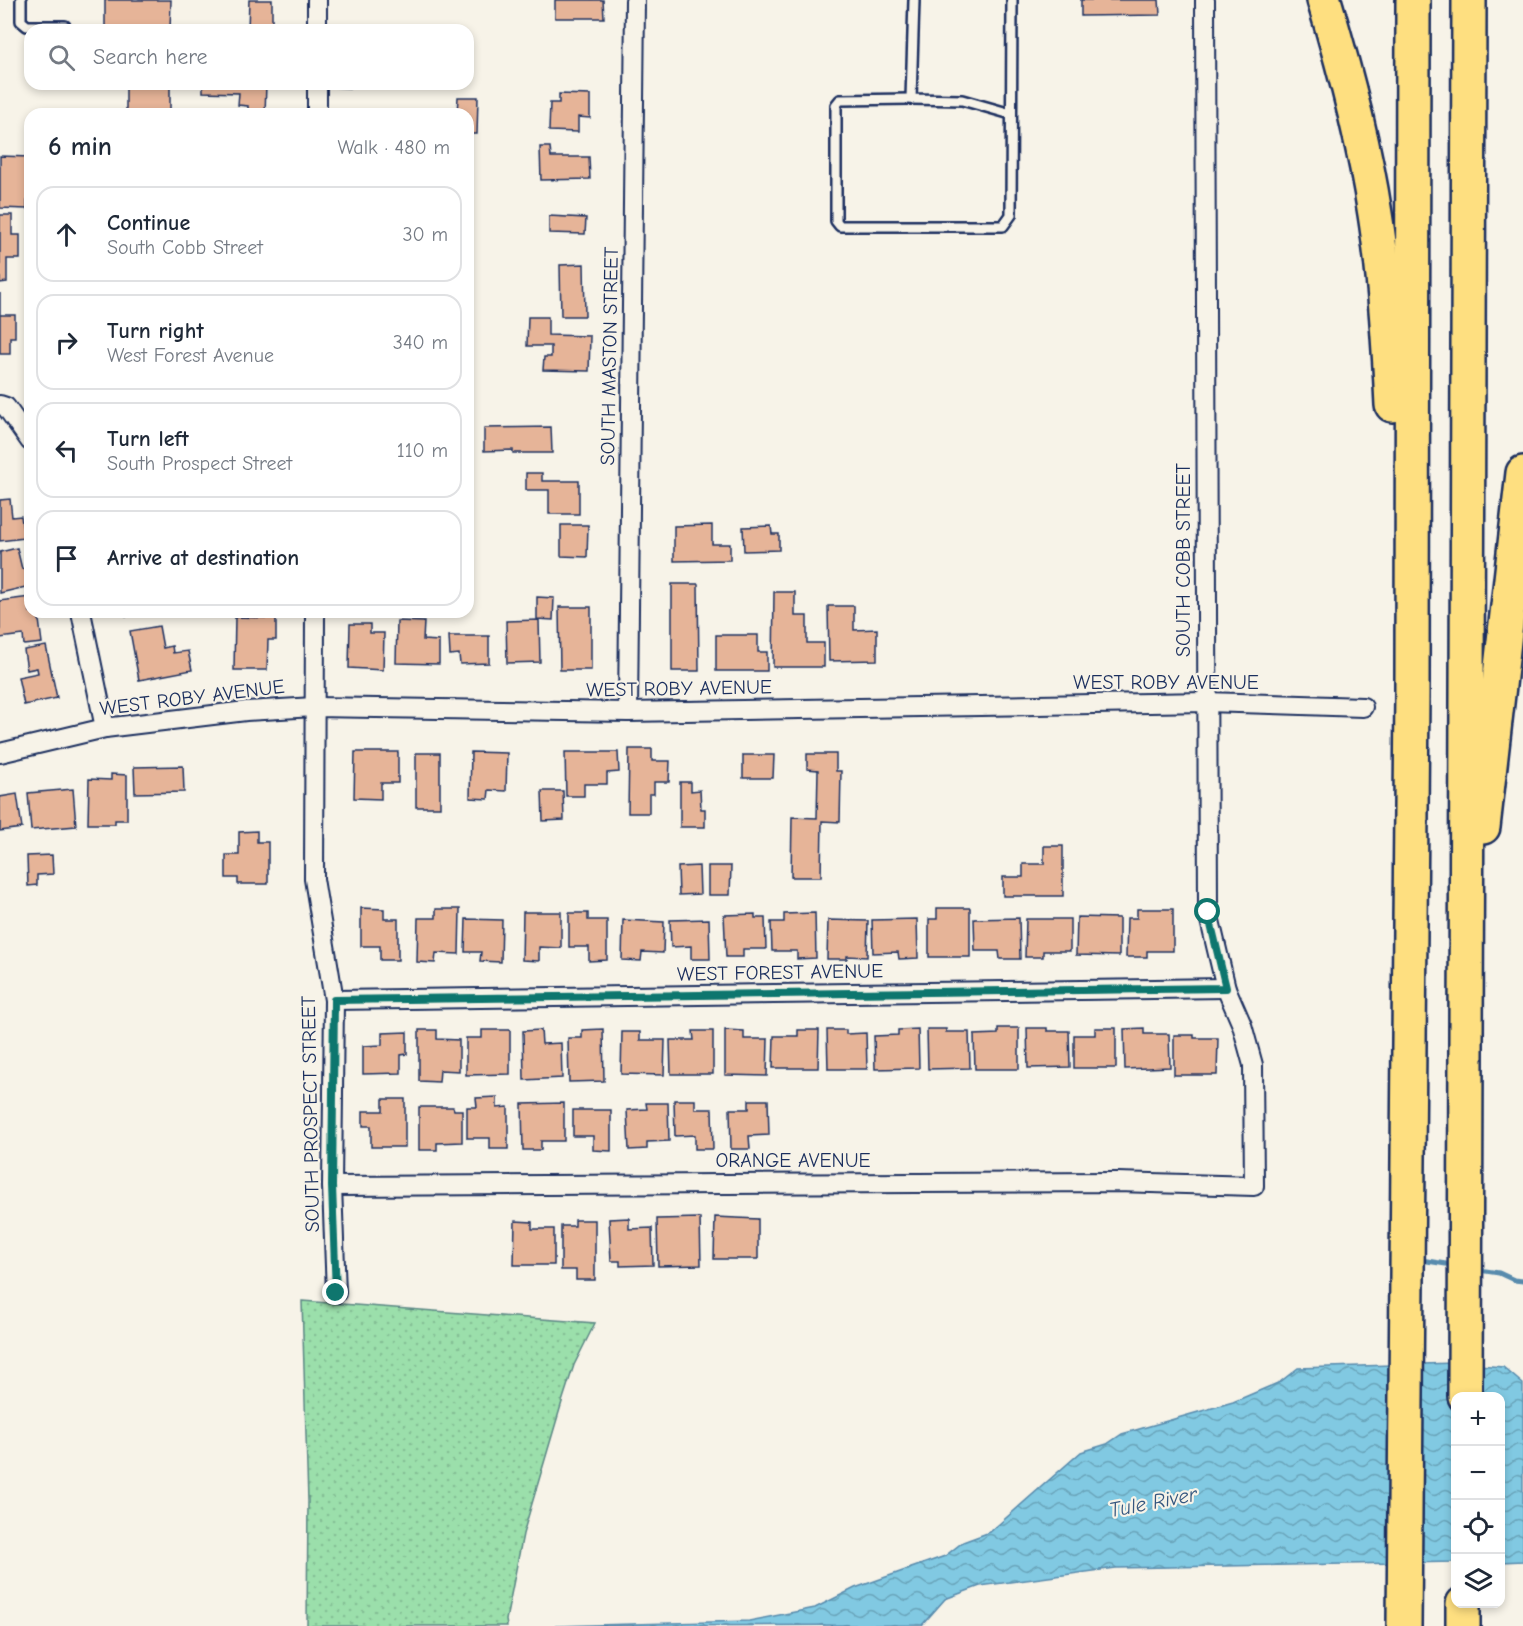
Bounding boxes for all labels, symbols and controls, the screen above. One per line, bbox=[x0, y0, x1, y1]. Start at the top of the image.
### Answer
search box bbox=[24, 24, 474, 90]
icon: search bbox=[45, 41, 78, 74]
text: Search here bbox=[93, 44, 208, 70]
text: 6 min bbox=[48, 132, 112, 162]
text: Walk · 480 m bbox=[337, 136, 450, 159]
text: Continue bbox=[107, 210, 190, 236]
icon: ahead bbox=[50, 218, 83, 251]
text: 30 m bbox=[402, 223, 448, 246]
text: South Cobb Street bbox=[107, 236, 263, 259]
street label: SOUTH MASTON STREET bbox=[596, 246, 623, 466]
text: Turn right bbox=[107, 318, 204, 344]
icon: right bbox=[50, 326, 83, 359]
text: 340 m bbox=[393, 331, 448, 354]
text: West Forest Avenue bbox=[107, 344, 274, 367]
text: Turn left bbox=[107, 426, 189, 452]
icon: left bbox=[50, 434, 83, 467]
text: 110 m bbox=[397, 439, 448, 462]
text: South Prospect Street bbox=[107, 452, 292, 475]
street label: SOUTH COBB STREET bbox=[1172, 463, 1195, 657]
icon: arrive bbox=[50, 542, 83, 575]
text: Arrive at destination bbox=[107, 545, 299, 571]
street label: WEST ROBY AVENUE bbox=[1073, 671, 1259, 694]
street label: WEST ROBY AVENUE bbox=[98, 675, 286, 720]
street label: WEST ROBY AVENUE bbox=[586, 675, 772, 702]
route start bbox=[1194, 898, 1220, 924]
street label: WEST FOREST AVENUE bbox=[677, 959, 883, 986]
street label: SOUTH PROSPECT STREET bbox=[297, 995, 324, 1233]
street label: ORANGE AVENUE bbox=[715, 1149, 871, 1172]
route end bbox=[322, 1279, 348, 1305]
map controls bbox=[1451, 1392, 1505, 1608]
button: + bbox=[1451, 1392, 1505, 1446]
button: − bbox=[1451, 1446, 1505, 1500]
water label: Tule River bbox=[1107, 1481, 1201, 1522]
button: locate bbox=[1451, 1500, 1505, 1554]
button: layers bbox=[1451, 1554, 1505, 1608]

